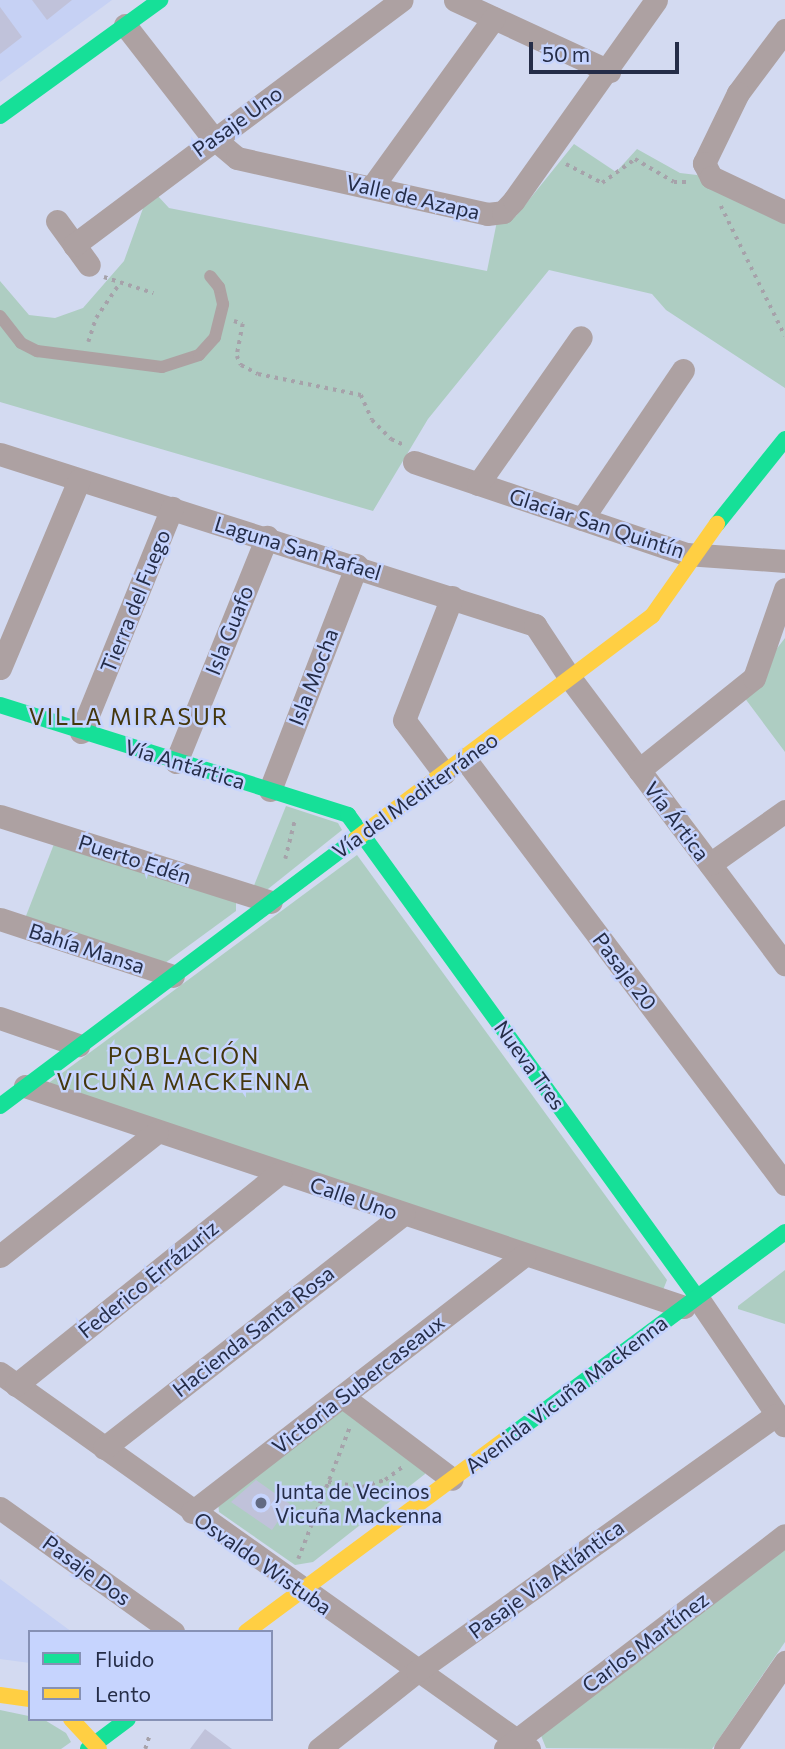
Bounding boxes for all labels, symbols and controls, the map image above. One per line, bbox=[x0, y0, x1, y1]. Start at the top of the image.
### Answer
scale bar bbox=[533, 28, 684, 72]
text: 50 m bbox=[542, 41, 590, 66]
street label: Pasaje Uno bbox=[187, 80, 287, 162]
street label: Valle de Azapa bbox=[344, 169, 482, 225]
street label: Glaciar San Quintín bbox=[506, 483, 688, 563]
street label: Laguna San Rafael bbox=[212, 511, 384, 585]
street label: Tierra del Fuego bbox=[95, 526, 175, 676]
street label: Isla Guafo bbox=[200, 582, 258, 678]
street label: Isla Mocha bbox=[283, 625, 343, 729]
district label: VILLA MIRASUR bbox=[30, 702, 228, 730]
street label: Vía del Mediterráneo bbox=[327, 726, 503, 864]
street label: Vía Antártica bbox=[122, 734, 248, 794]
street label: Vía Ártica bbox=[639, 776, 715, 866]
street label: Puerto Edén bbox=[75, 829, 195, 889]
street label: Bahía Mansa bbox=[26, 917, 148, 979]
street label: Pasaje 20 bbox=[588, 927, 662, 1015]
street label: Nueva Tres bbox=[489, 1015, 571, 1115]
district label: POBLACIÓN VICUÑA MACKENNA bbox=[58, 1041, 310, 1095]
street label: Calle Uno bbox=[307, 1171, 401, 1225]
street label: Federico Errázuriz bbox=[73, 1215, 223, 1343]
street label: Hacienda Santa Rosa bbox=[167, 1260, 339, 1402]
street label: Victoria Subercaseaux bbox=[267, 1309, 449, 1459]
street label: Avenida Vicuña Mackenna bbox=[460, 1310, 672, 1478]
place label: Junta de Vecinos Vicuña Mackenna bbox=[275, 1478, 442, 1528]
marker: Junta de Vecinos Vicuña Mackenna bbox=[253, 1495, 269, 1511]
street label: Osvaldo Wistuba bbox=[189, 1506, 337, 1620]
street label: Pasaje Via Atlántica bbox=[463, 1514, 629, 1644]
street label: Pasaje Dos bbox=[38, 1530, 136, 1610]
street label: Carlos Martínez bbox=[577, 1586, 713, 1698]
legend bbox=[28, 1630, 273, 1721]
text: Fluido bbox=[95, 1646, 154, 1671]
text: Lento bbox=[95, 1681, 151, 1706]

